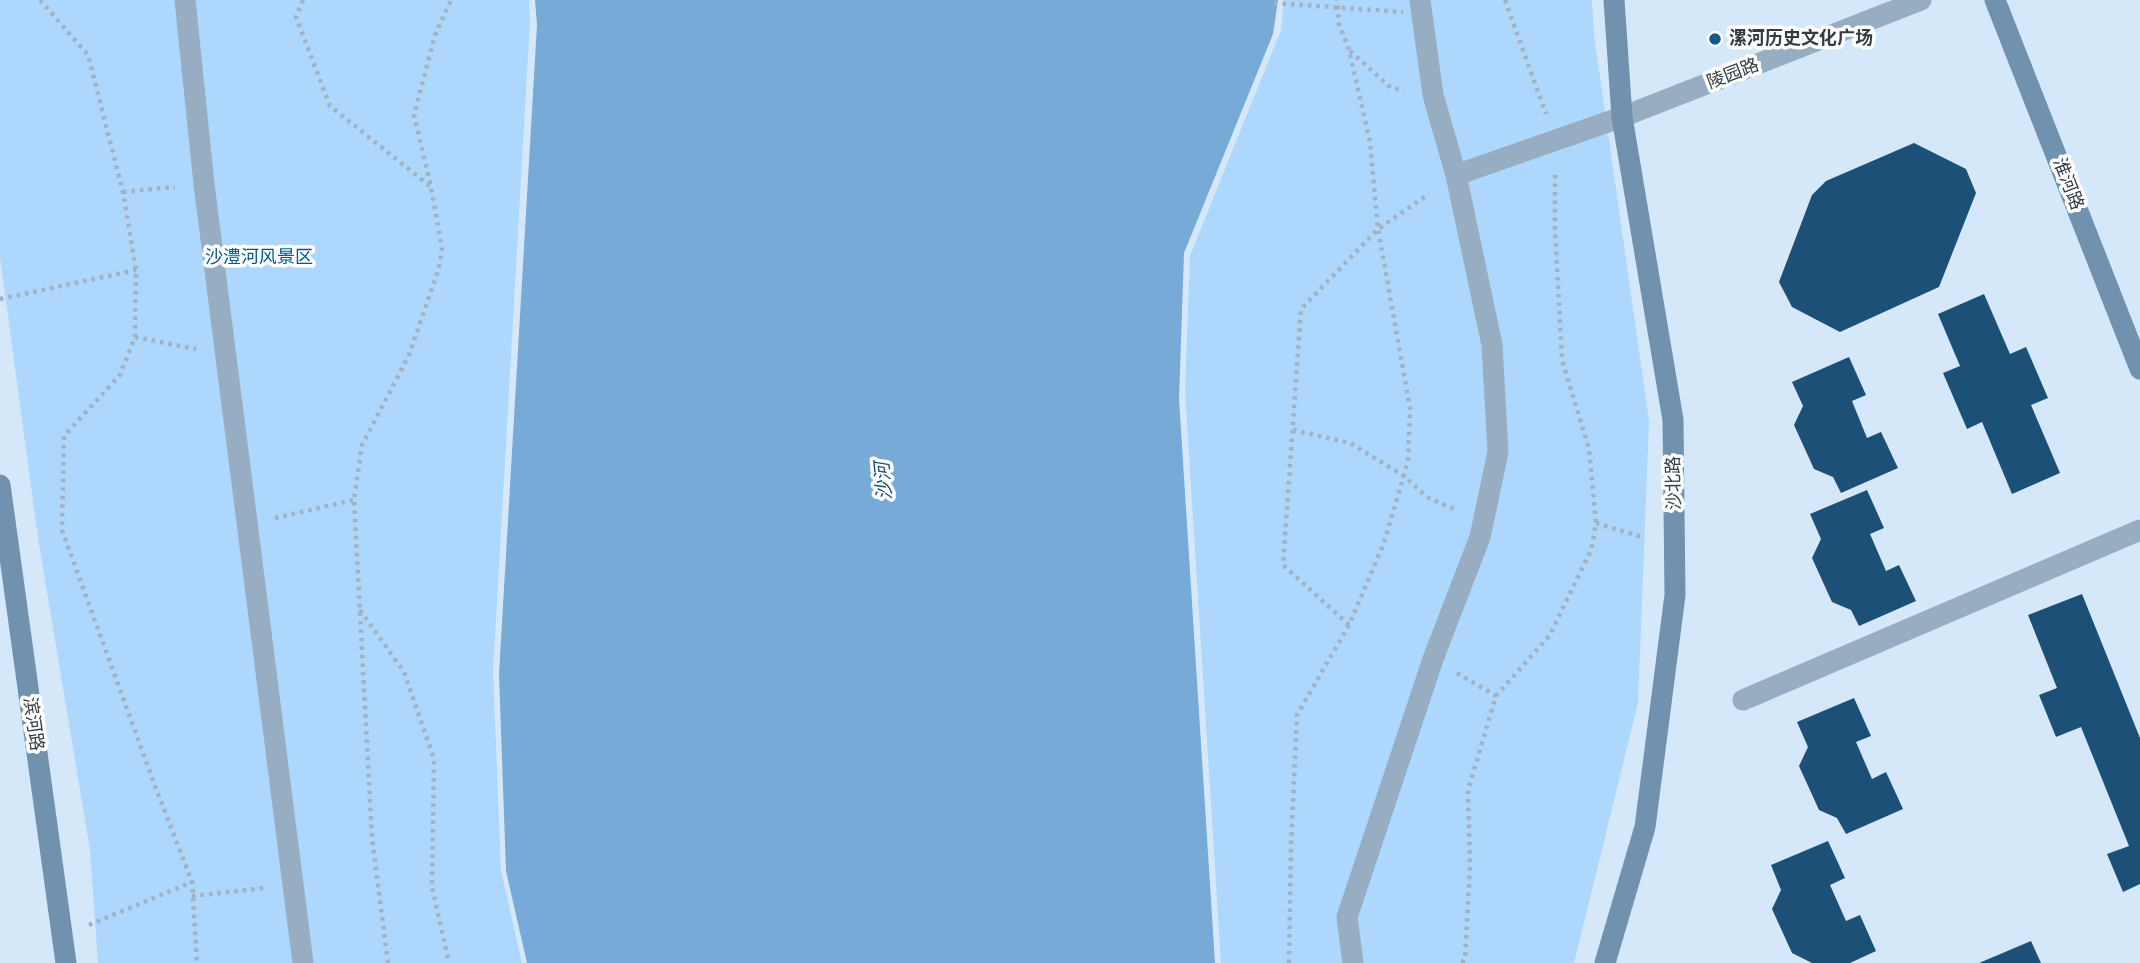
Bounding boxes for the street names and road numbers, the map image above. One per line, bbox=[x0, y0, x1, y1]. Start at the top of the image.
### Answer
street label: 陵园路 bbox=[1704, 54, 1762, 94]
street label: 淮河路 bbox=[2048, 155, 2088, 213]
street label: 沙北路 bbox=[1663, 456, 1685, 510]
street label: 滨河路 bbox=[19, 696, 47, 752]

